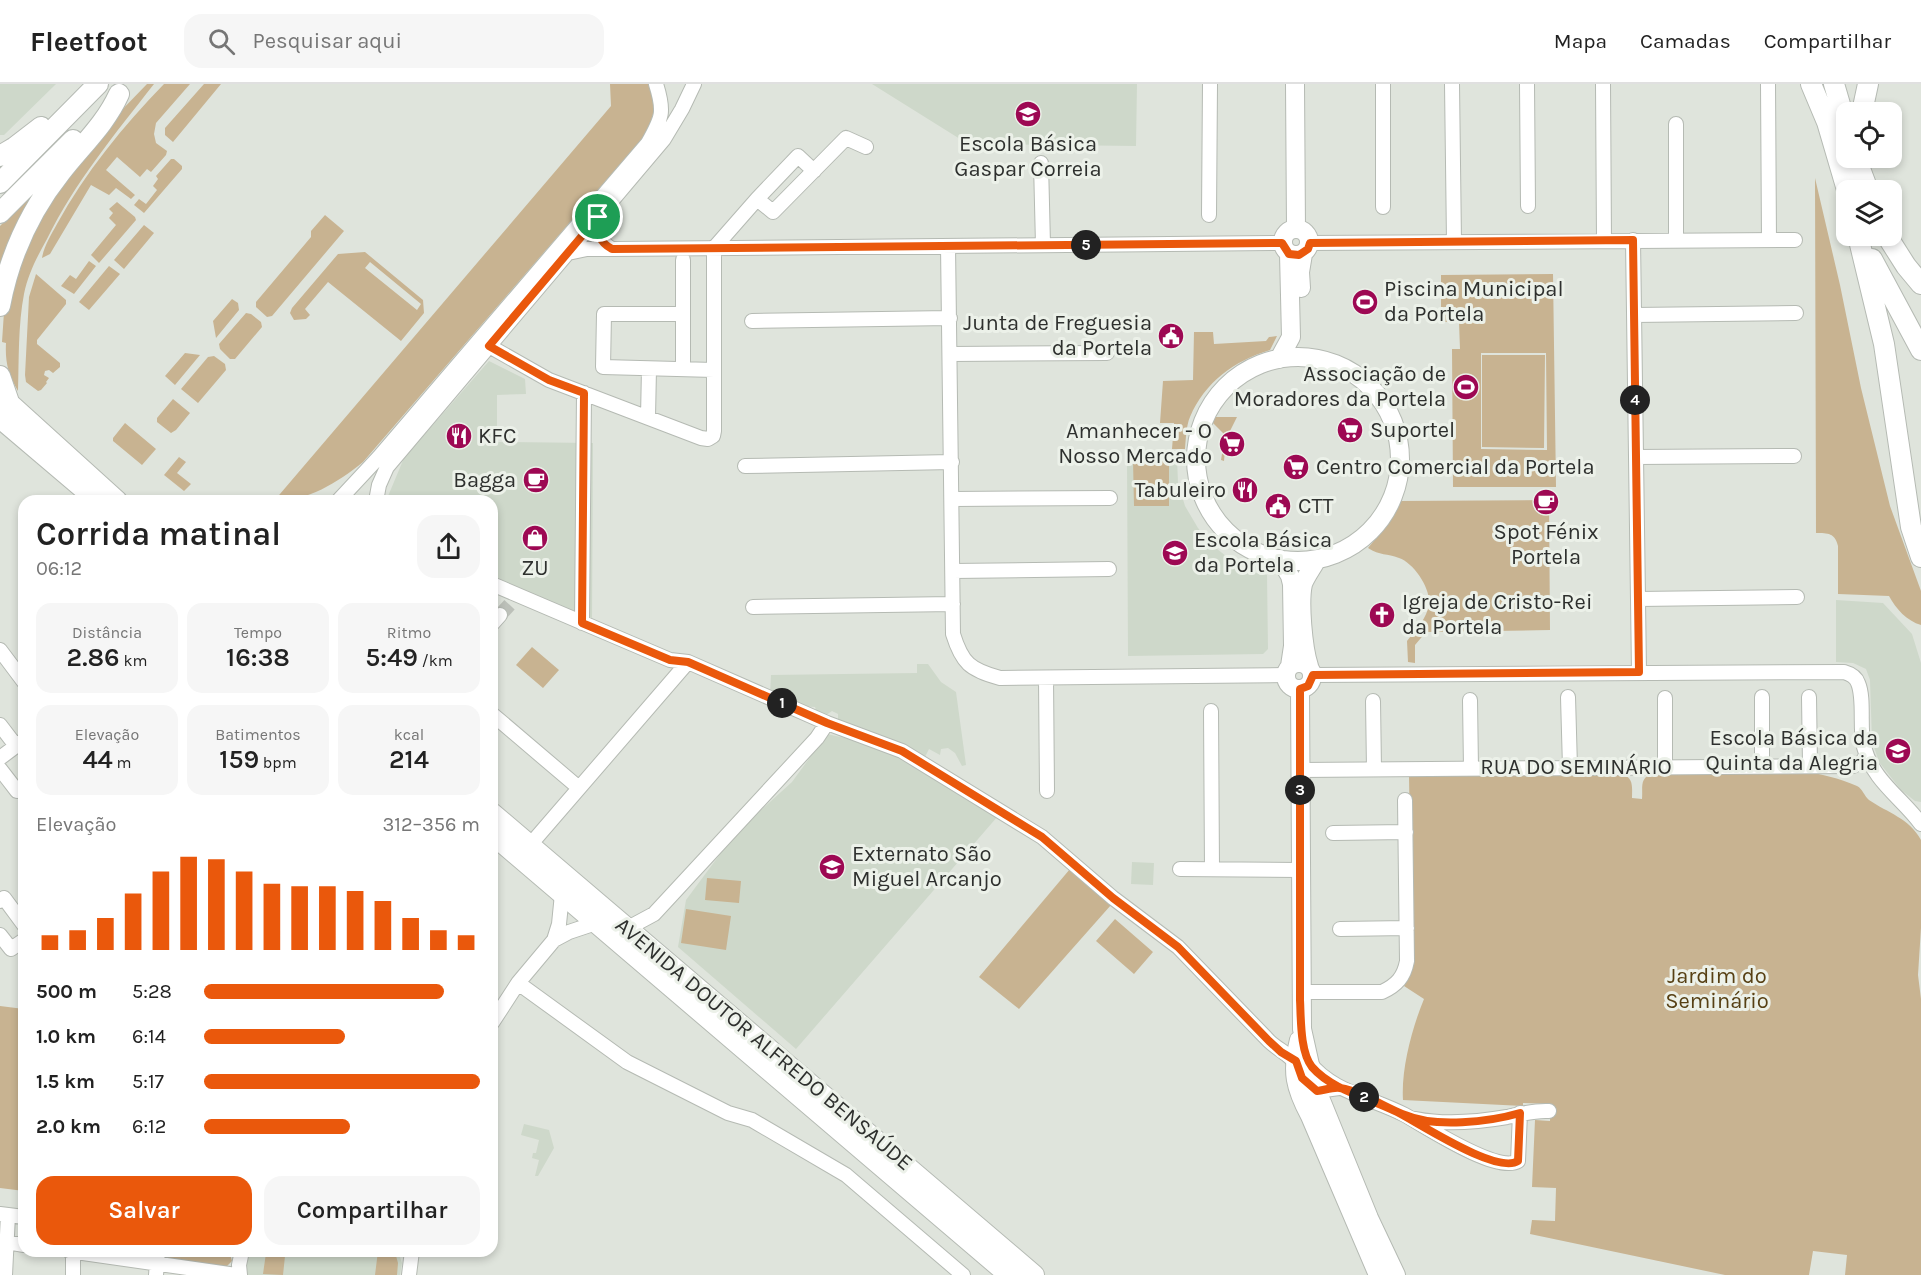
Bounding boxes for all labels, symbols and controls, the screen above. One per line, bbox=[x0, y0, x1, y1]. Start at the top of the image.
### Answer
search box bbox=[184, 14, 604, 68]
text: Fleetfoot bbox=[30, 25, 148, 58]
icon: search bbox=[205, 25, 238, 58]
text: Pesquisar aqui bbox=[253, 28, 402, 54]
text: Mapa bbox=[1554, 29, 1607, 53]
text: Camadas bbox=[1640, 29, 1731, 53]
text: Compartilhar bbox=[1764, 29, 1891, 53]
school or university icon: Escola Básica Gaspar Correia bbox=[1013, 99, 1043, 129]
map controls bbox=[1836, 102, 1902, 246]
button: locate bbox=[1836, 102, 1902, 168]
place label: Escola Básica Gaspar Correia bbox=[954, 131, 1102, 182]
button: layers bbox=[1836, 180, 1902, 246]
pin bbox=[572, 191, 623, 242]
icon: arrive bbox=[581, 200, 614, 233]
pin: 5 bbox=[1071, 230, 1101, 260]
text: 5 bbox=[1081, 235, 1091, 254]
place label: Piscina Municipal da Portela bbox=[1384, 276, 1564, 327]
sports icon: Piscina Municipal da Portela bbox=[1350, 287, 1380, 317]
place label: Junta de Freguesia da Portela bbox=[963, 310, 1152, 361]
public building icon: Junta de Freguesia da Portela bbox=[1156, 321, 1186, 351]
place label: Associação de Moradores da Portela bbox=[1234, 361, 1446, 412]
sports icon: Associação de Moradores da Portela bbox=[1451, 372, 1481, 402]
pin: 4 bbox=[1620, 385, 1650, 415]
text: 4 bbox=[1630, 390, 1640, 409]
supermarket icon: Suportel bbox=[1335, 415, 1365, 445]
place label: Suportel bbox=[1370, 417, 1455, 443]
place label: Amanhecer - O Nosso Mercado bbox=[1058, 418, 1212, 469]
restaurant icon: KFC bbox=[444, 421, 474, 451]
place label: KFC bbox=[478, 423, 516, 449]
supermarket icon: Amanhecer - O Nosso Mercado bbox=[1217, 429, 1247, 459]
supermarket icon: Centro Comercial da Portela bbox=[1281, 452, 1311, 482]
place label: Centro Comercial da Portela bbox=[1316, 454, 1595, 480]
cafe icon: Bagga bbox=[521, 465, 551, 495]
place label: Bagga bbox=[453, 467, 516, 493]
restaurant icon: Tabuleiro bbox=[1230, 475, 1260, 505]
place label: Tabuleiro bbox=[1134, 477, 1226, 503]
cafe icon: Spot Fénix Portela bbox=[1531, 487, 1561, 517]
public building icon: CTT bbox=[1263, 491, 1293, 521]
place label: CTT bbox=[1298, 493, 1334, 519]
text: Corrida matinal bbox=[36, 515, 281, 553]
button: share bbox=[417, 515, 480, 578]
place label: Spot Fénix Portela bbox=[1494, 519, 1598, 570]
shop icon: ZU bbox=[520, 523, 550, 553]
place label: Escola Básica da Portela bbox=[1194, 527, 1332, 578]
school or university icon: Escola Básica da Portela bbox=[1160, 538, 1190, 568]
place label: ZU bbox=[521, 555, 549, 581]
text: 06:12 bbox=[36, 557, 82, 580]
place label: Igreja de Cristo-Rei da Portela bbox=[1402, 589, 1592, 640]
church icon: Igreja de Cristo-Rei da Portela bbox=[1367, 600, 1397, 630]
text: Distância bbox=[72, 623, 142, 642]
text: Tempo bbox=[234, 623, 282, 642]
text: Ritmo bbox=[387, 623, 431, 642]
text: 2.86 bbox=[67, 642, 120, 673]
text: 16:38 bbox=[226, 642, 290, 673]
text: 5:49 bbox=[365, 642, 418, 673]
text: km bbox=[120, 651, 147, 670]
text: /km bbox=[418, 651, 453, 670]
pin: 1 bbox=[767, 688, 797, 718]
text: 1 bbox=[779, 693, 785, 712]
text: Elevação bbox=[75, 725, 139, 744]
text: Batimentos bbox=[215, 725, 301, 744]
text: kcal bbox=[394, 725, 424, 744]
place label: Escola Básica da Quinta da Alegria bbox=[1705, 725, 1878, 776]
school or university icon: Escola Básica da Quinta da Alegria bbox=[1883, 736, 1913, 766]
text: 44 bbox=[82, 744, 113, 775]
text: 159 bbox=[219, 744, 259, 775]
text: 214 bbox=[389, 744, 429, 775]
text: m bbox=[113, 753, 132, 772]
text: bpm bbox=[259, 753, 297, 772]
street label: RUA DO SEMINÁRIO bbox=[1480, 753, 1672, 780]
pin: 3 bbox=[1285, 775, 1315, 805]
text: 3 bbox=[1295, 780, 1305, 799]
text: Elevação bbox=[36, 813, 116, 836]
text: 312–356 m bbox=[383, 813, 480, 836]
place label: Externato São Miguel Arcanjo bbox=[852, 841, 1002, 892]
school or university icon: Externato São Miguel Arcanjo bbox=[817, 852, 847, 882]
street label: AVENIDA DOUTOR ALFREDO BENSAÚDE bbox=[610, 911, 918, 1176]
park label: Jardim do Seminário bbox=[1665, 963, 1769, 1014]
text: 500 m bbox=[36, 980, 97, 1003]
text: 5:28 bbox=[132, 980, 172, 1003]
text: 1.0 km bbox=[36, 1025, 96, 1048]
text: 6:14 bbox=[132, 1025, 166, 1048]
text: 1.5 km bbox=[36, 1070, 95, 1093]
text: 5:17 bbox=[132, 1070, 164, 1093]
pin: 2 bbox=[1349, 1082, 1379, 1112]
text: 2 bbox=[1359, 1087, 1369, 1106]
text: 2.0 km bbox=[36, 1115, 101, 1138]
text: 6:12 bbox=[132, 1115, 166, 1138]
button: Salvar bbox=[36, 1176, 252, 1245]
button: Compartilhar bbox=[264, 1176, 480, 1245]

